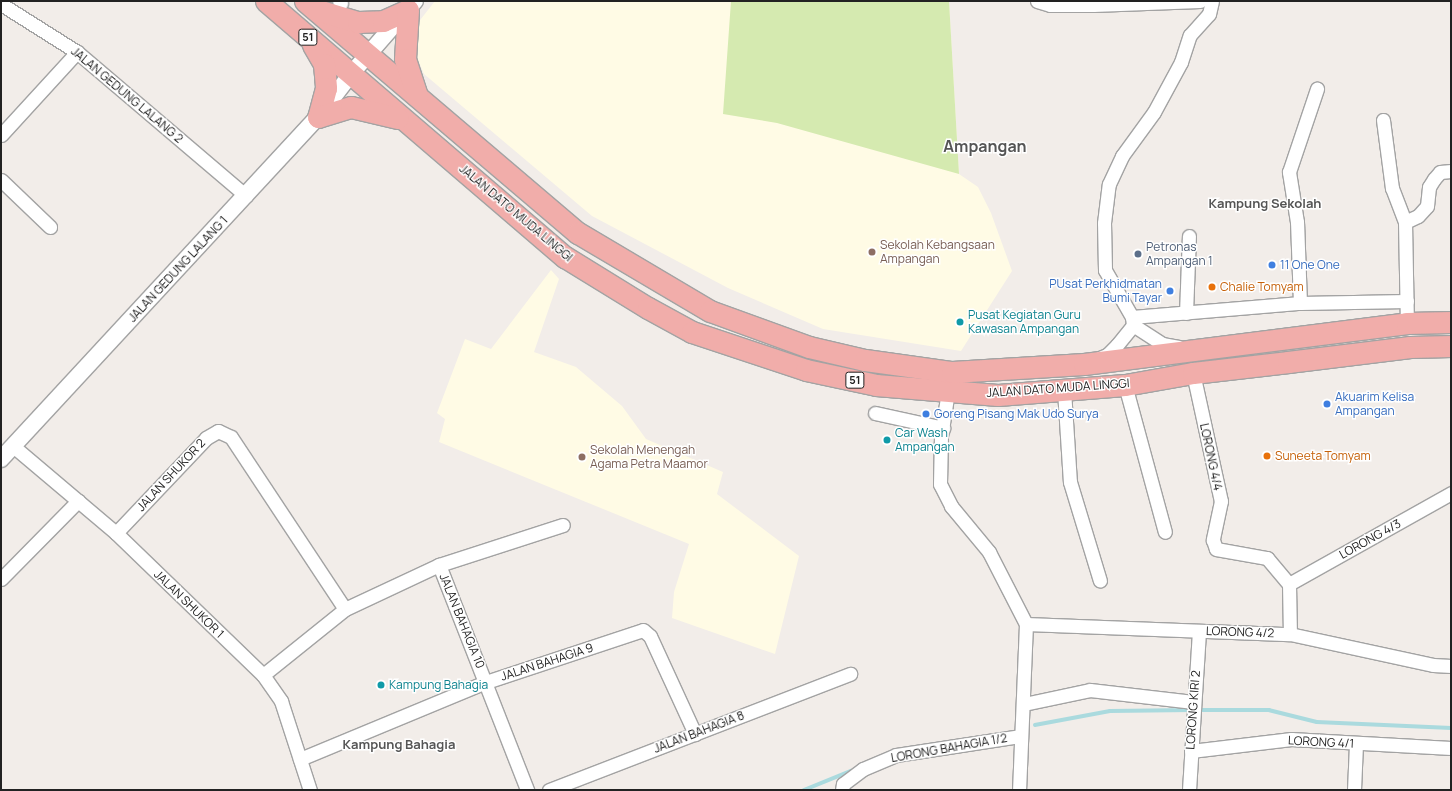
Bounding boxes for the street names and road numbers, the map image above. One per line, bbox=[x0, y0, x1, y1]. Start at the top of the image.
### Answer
road number: 51 bbox=[298, 28, 318, 46]
street label: JALAN GEDUNG LALANG 2 bbox=[68, 44, 186, 146]
street label: JALAN DATO MUDA LINGGI bbox=[456, 161, 576, 265]
street label: JALAN GEDUNG LALANG 1 bbox=[125, 213, 231, 325]
road number: 51 bbox=[845, 371, 865, 389]
street label: JALAN DATO MUDA LINGGI bbox=[986, 376, 1130, 400]
street label: LORONG 4/4 bbox=[1197, 422, 1225, 492]
street label: JALAN SHUKOR 2 bbox=[134, 436, 208, 514]
street label: LORONG 4/3 bbox=[1337, 516, 1403, 562]
street label: JALAN SHUKOR 1 bbox=[151, 567, 227, 641]
street label: JALAN BAHAGIA 10 bbox=[436, 571, 488, 671]
street label: LORONG 4/2 bbox=[1206, 624, 1274, 640]
street label: JALAN BAHAGIA 9 bbox=[499, 640, 595, 684]
street label: LORONG KIRI 2 bbox=[1183, 670, 1203, 750]
street label: JALAN BAHAGIA 8 bbox=[652, 708, 746, 756]
street label: LORONG BAHAGIA 1/2 bbox=[890, 731, 1008, 765]
street label: LORONG 4/1 bbox=[1288, 733, 1354, 751]

